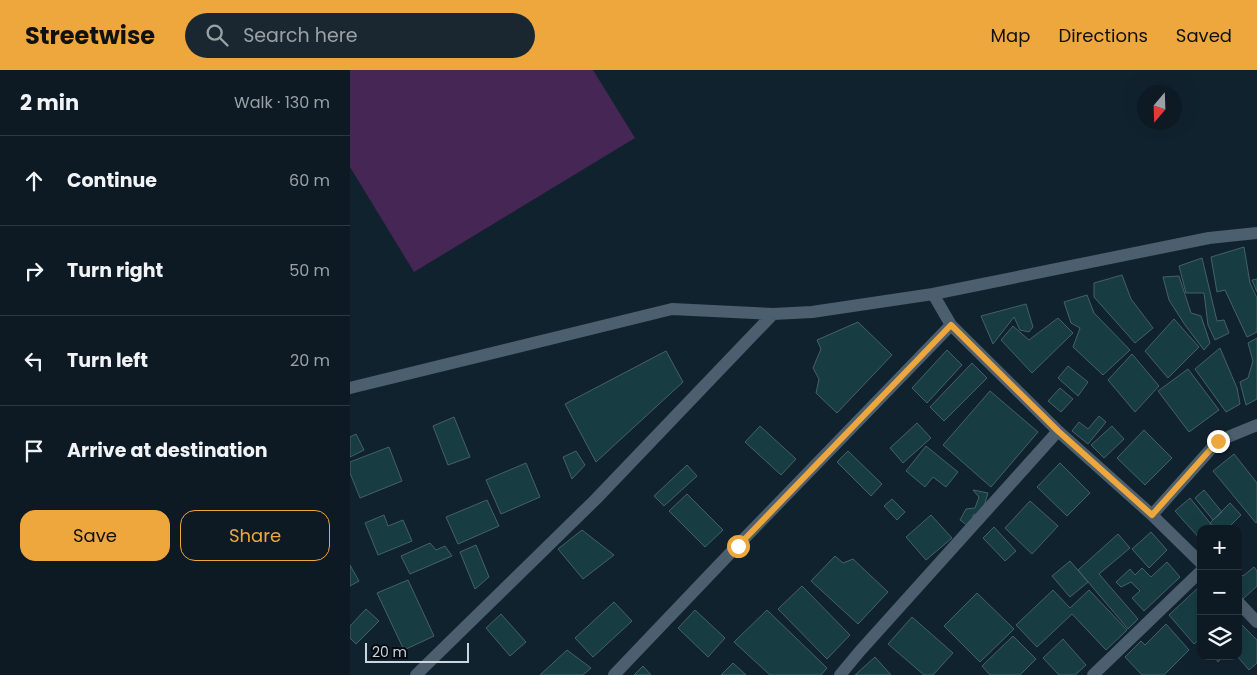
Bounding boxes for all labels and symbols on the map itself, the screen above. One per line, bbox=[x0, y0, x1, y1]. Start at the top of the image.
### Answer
north arrow bbox=[1137, 85, 1182, 130]
route end bbox=[1207, 430, 1230, 453]
route start bbox=[727, 535, 750, 558]
scale bar bbox=[365, 640, 469, 663]

